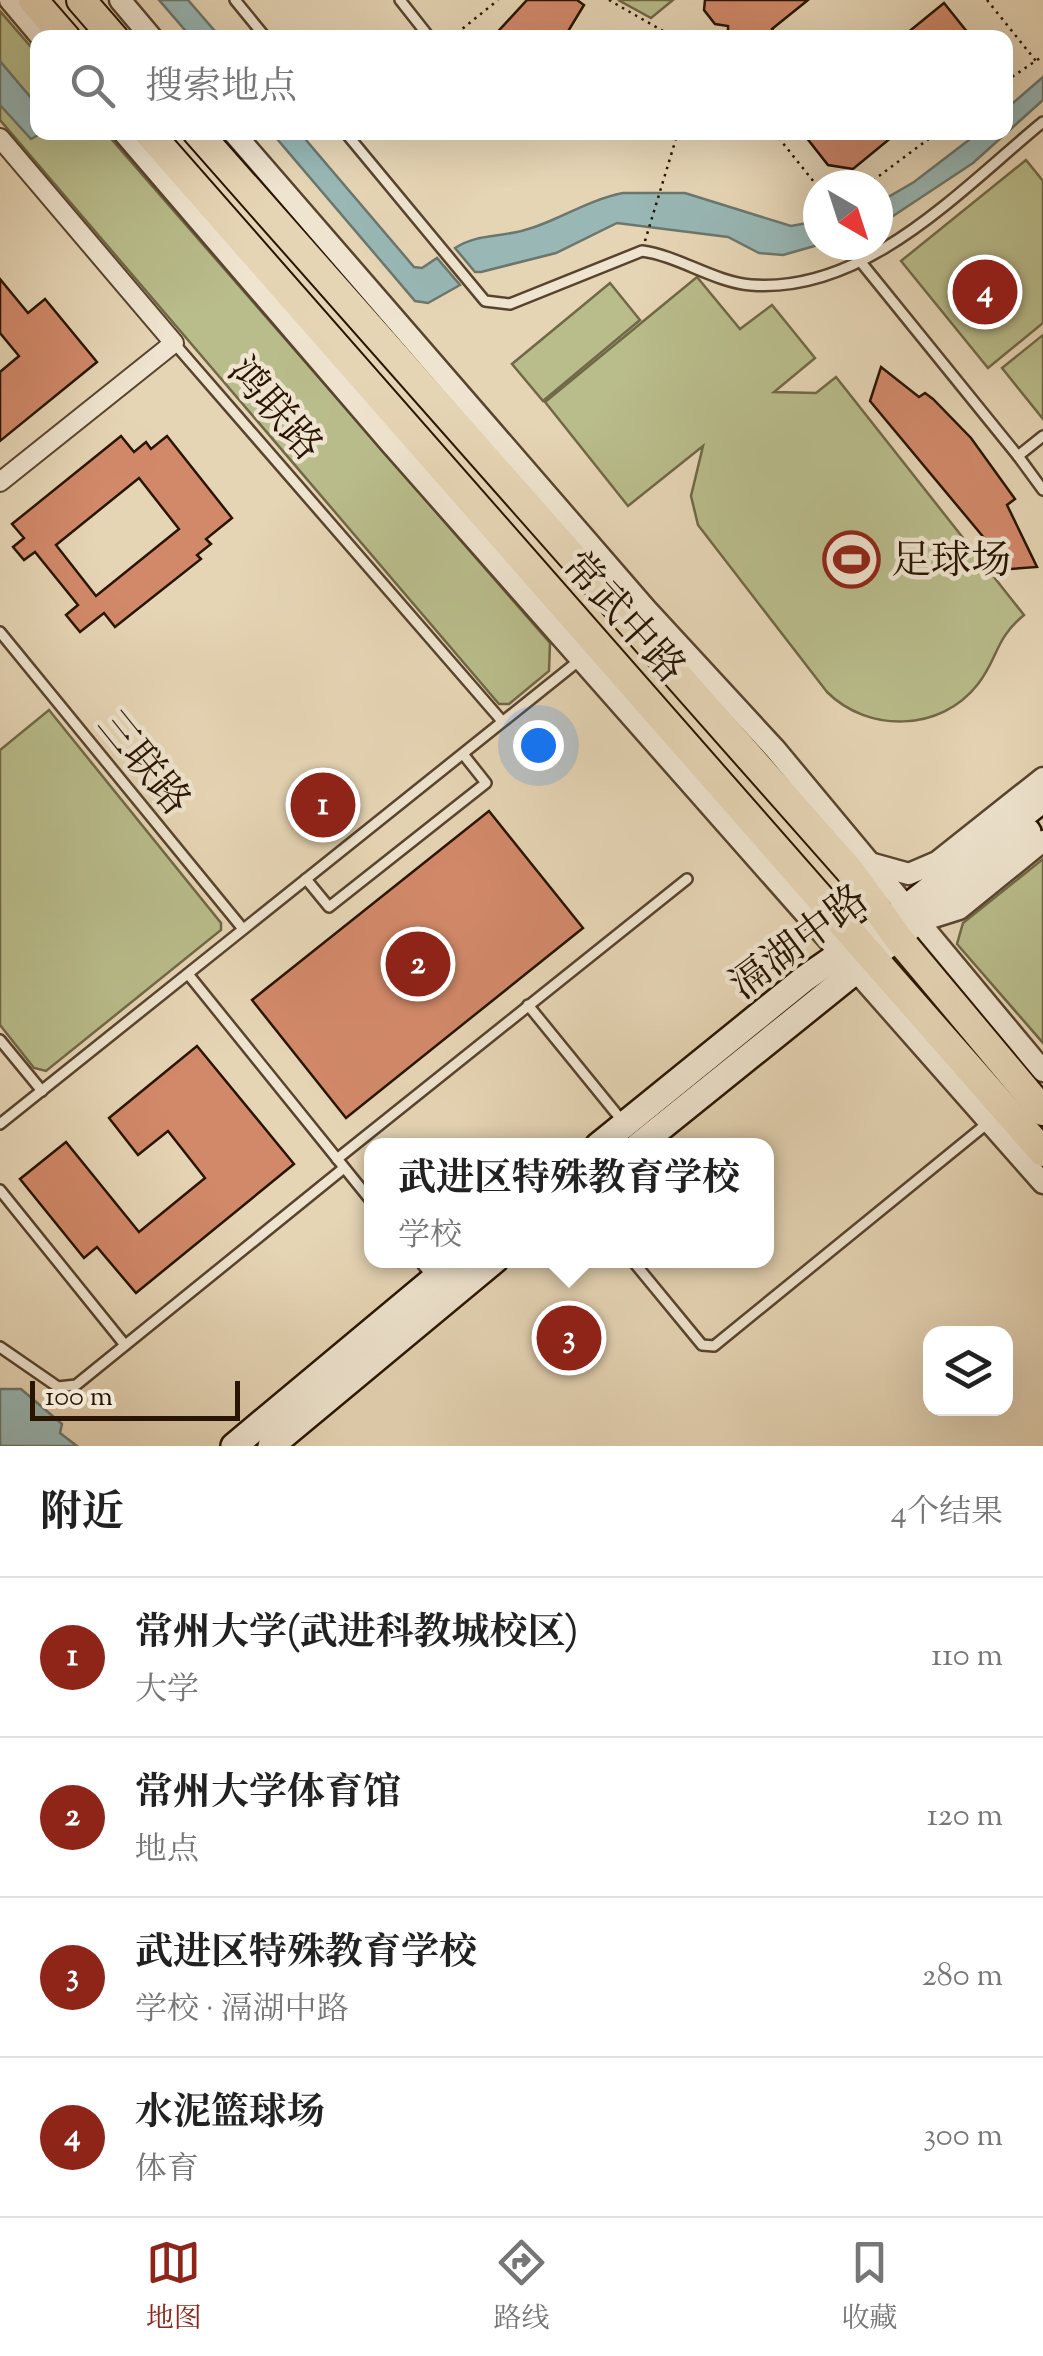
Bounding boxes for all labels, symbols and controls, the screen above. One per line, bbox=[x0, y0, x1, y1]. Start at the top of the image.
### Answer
search box bbox=[30, 30, 1013, 140]
icon: search bbox=[65, 58, 120, 113]
text: 搜索地点 bbox=[145, 62, 297, 116]
north arrow bbox=[803, 170, 893, 260]
pin: 4 bbox=[952, 254, 1018, 330]
street label: 鸿联路 bbox=[212, 347, 333, 475]
sports icon: 足球场 bbox=[822, 529, 882, 589]
place label: 足球场 bbox=[891, 535, 1011, 592]
street label: 常武中路 bbox=[547, 540, 696, 698]
street label: 三联路 bbox=[82, 700, 201, 829]
your location bbox=[513, 720, 564, 771]
pin: 1 bbox=[290, 768, 356, 842]
street label: 滆湖中路 bbox=[720, 874, 882, 1016]
pin: 2 bbox=[386, 926, 450, 1002]
popup bbox=[364, 1138, 774, 1268]
text: 武进区特殊教育学校 bbox=[398, 1154, 740, 1208]
text: 学校 bbox=[398, 1214, 462, 1260]
pin: 3 bbox=[536, 1300, 602, 1376]
map controls bbox=[923, 1326, 1013, 1416]
button: layers bbox=[923, 1326, 1013, 1416]
scale bar bbox=[30, 1376, 240, 1420]
text: 100 m bbox=[45, 1378, 113, 1418]
text: 附近 bbox=[40, 1485, 124, 1545]
text: 4个结果 bbox=[891, 1491, 1003, 1537]
text: 常州大学(武进科教城校区) bbox=[135, 1608, 578, 1662]
text: 1 bbox=[67, 1634, 78, 1680]
text: 110 m bbox=[931, 1634, 1003, 1680]
text: 大学 bbox=[135, 1668, 199, 1714]
text: 常州大学体育馆 bbox=[135, 1768, 401, 1822]
text: 2 bbox=[65, 1794, 80, 1840]
text: 120 m bbox=[927, 1794, 1003, 1840]
text: 地点 bbox=[135, 1828, 199, 1874]
text: 武进区特殊教育学校 bbox=[135, 1928, 477, 1982]
text: 3 bbox=[66, 1954, 79, 2000]
text: 280 m bbox=[922, 1954, 1003, 2000]
text: 学校 · 滆湖中路 bbox=[135, 1988, 349, 2034]
text: 水泥篮球场 bbox=[135, 2088, 325, 2142]
text: 4 bbox=[64, 2114, 81, 2160]
text: 300 m bbox=[923, 2114, 1003, 2160]
text: 体育 bbox=[135, 2148, 199, 2194]
tab: 地图 bbox=[146, 2235, 202, 2340]
tab: 路线 bbox=[493, 2235, 549, 2340]
tab: 收藏 bbox=[841, 2235, 897, 2340]

